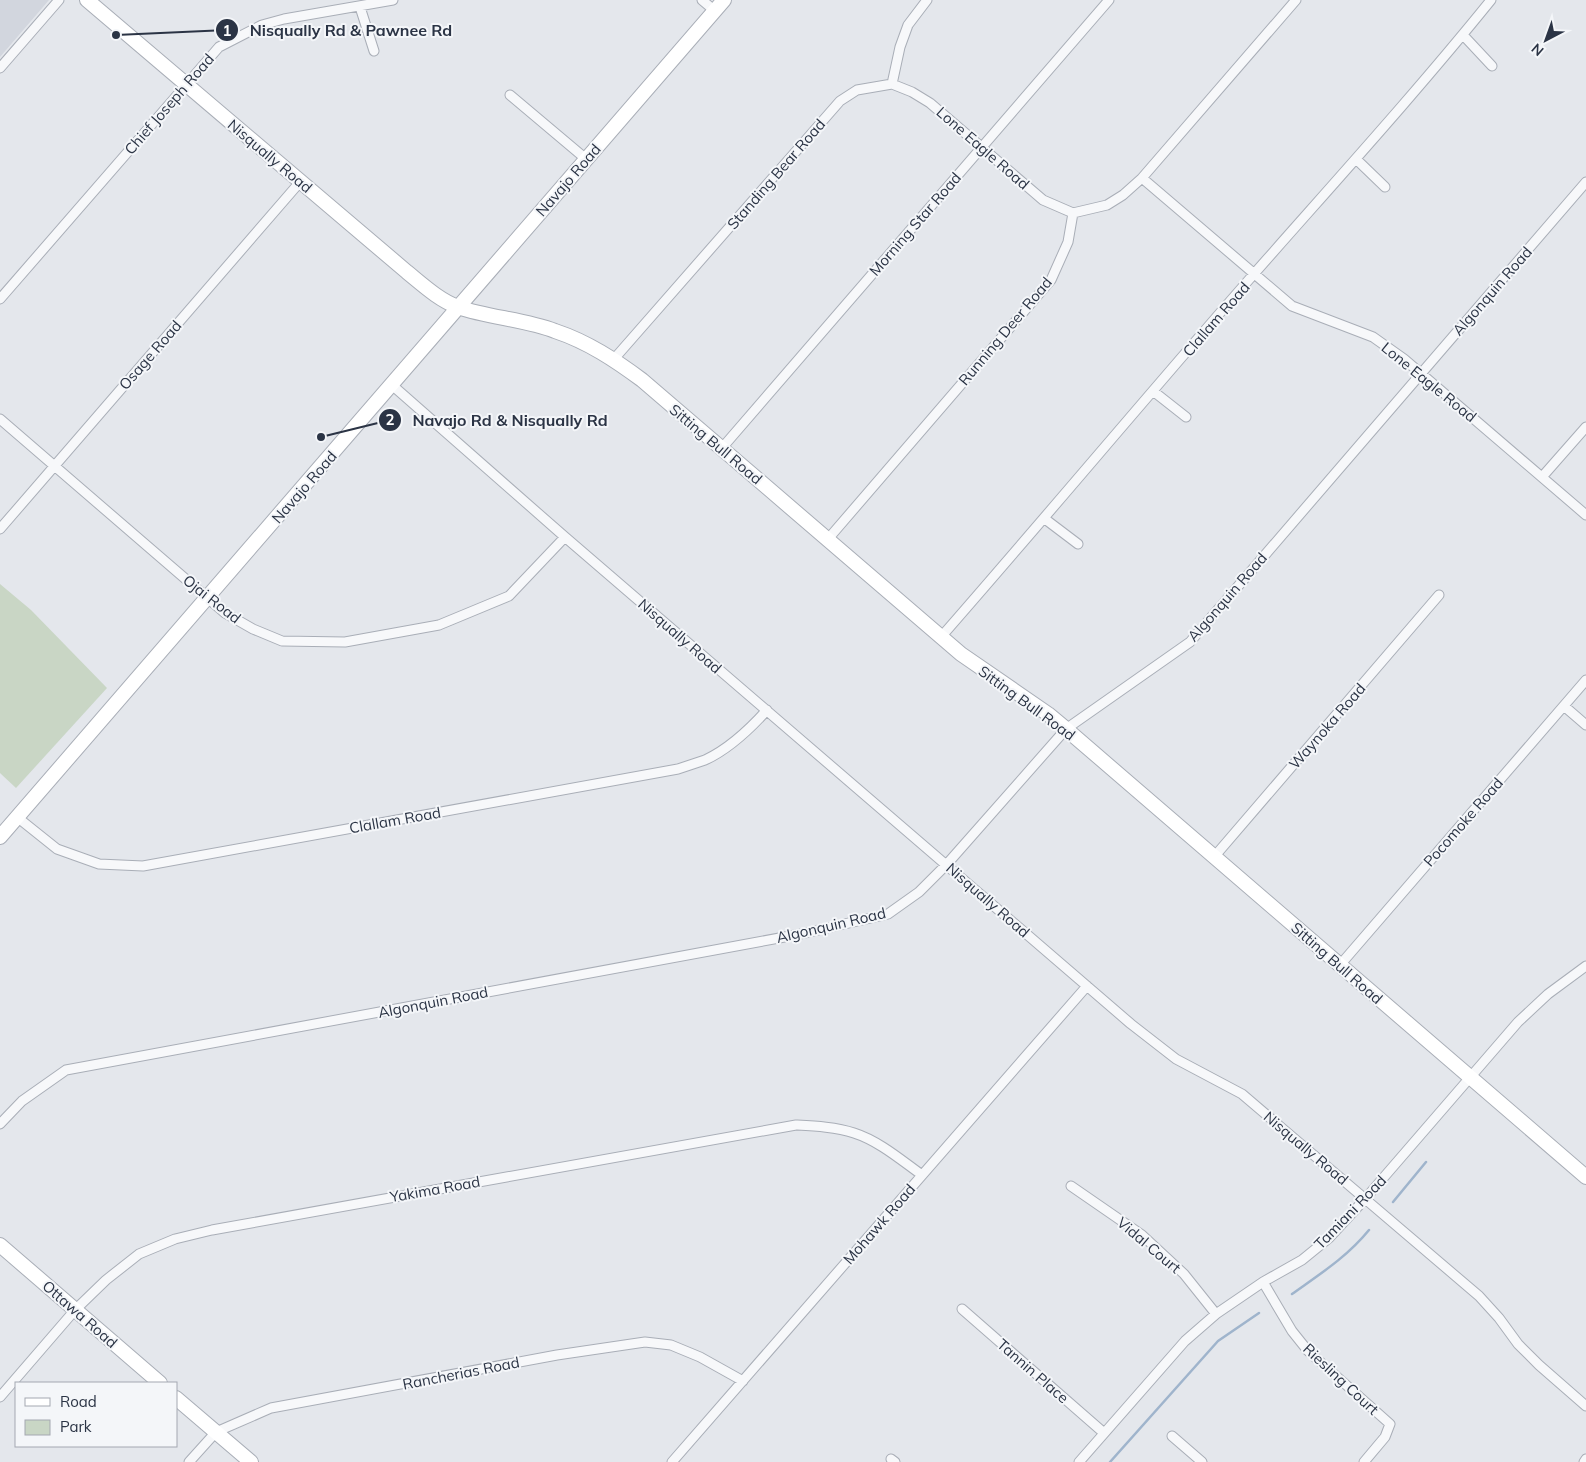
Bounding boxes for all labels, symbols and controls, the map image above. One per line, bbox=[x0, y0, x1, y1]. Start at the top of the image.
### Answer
callout: Nisqually Rd & Pawnee Rd bbox=[215, 15, 462, 46]
north arrow bbox=[1521, 15, 1571, 65]
text: Nisqually Rd & Pawnee Rd bbox=[250, 20, 452, 40]
text: 1 bbox=[222, 21, 232, 40]
text: N bbox=[1528, 40, 1547, 60]
street label: Chief Joseph Road bbox=[120, 50, 218, 158]
street label: Lone Eagle Road bbox=[933, 103, 1033, 193]
street label: Nisqually Road bbox=[224, 115, 316, 197]
street label: Standing Bear Road bbox=[723, 115, 829, 233]
street label: Navajo Road bbox=[531, 140, 605, 220]
street label: Morning Star Road bbox=[865, 168, 965, 280]
street label: Algonquin Road bbox=[1448, 243, 1536, 339]
street label: Running Deer Road bbox=[954, 273, 1056, 389]
street label: Clallam Road bbox=[1178, 278, 1254, 360]
street label: Osage Road bbox=[115, 316, 185, 394]
street label: Lone Eagle Road bbox=[1378, 338, 1480, 426]
street label: Sitting Bull Road bbox=[666, 400, 766, 488]
callout: Navajo Rd & Nisqually Rd bbox=[377, 405, 618, 436]
text: 2 bbox=[385, 410, 395, 429]
text: Navajo Rd & Nisqually Rd bbox=[412, 410, 608, 430]
street label: Navajo Road bbox=[267, 447, 341, 527]
street label: Algonquin Road bbox=[1183, 549, 1271, 645]
street label: Ojai Road bbox=[179, 570, 245, 628]
street label: Nisqually Road bbox=[634, 594, 726, 678]
street label: Sitting Bull Road bbox=[975, 661, 1079, 745]
street label: Waynoka Road bbox=[1285, 679, 1369, 773]
street label: Pocomoke Road bbox=[1419, 774, 1507, 870]
street label: Clallam Road bbox=[348, 803, 442, 837]
street label: Nisqually Road bbox=[942, 858, 1034, 942]
street label: Algonquin Road bbox=[774, 903, 888, 947]
street label: Sitting Bull Road bbox=[1287, 918, 1387, 1008]
street label: Algonquin Road bbox=[376, 982, 490, 1022]
street label: Nisqually Road bbox=[1260, 1107, 1352, 1189]
street label: Tamiani Road bbox=[1310, 1171, 1390, 1253]
street label: Yakima Road bbox=[387, 1172, 482, 1206]
street label: Mohawk Road bbox=[839, 1180, 919, 1268]
street label: Vidal Court bbox=[1113, 1213, 1185, 1277]
street label: Ottawa Road bbox=[39, 1276, 121, 1352]
street label: Tannin Place bbox=[993, 1335, 1073, 1407]
street label: Riesling Court bbox=[1299, 1339, 1383, 1419]
street label: Rancherias Road bbox=[401, 1352, 521, 1394]
legend bbox=[15, 1382, 178, 1447]
text: Road bbox=[60, 1392, 97, 1411]
text: Park bbox=[60, 1417, 92, 1436]

